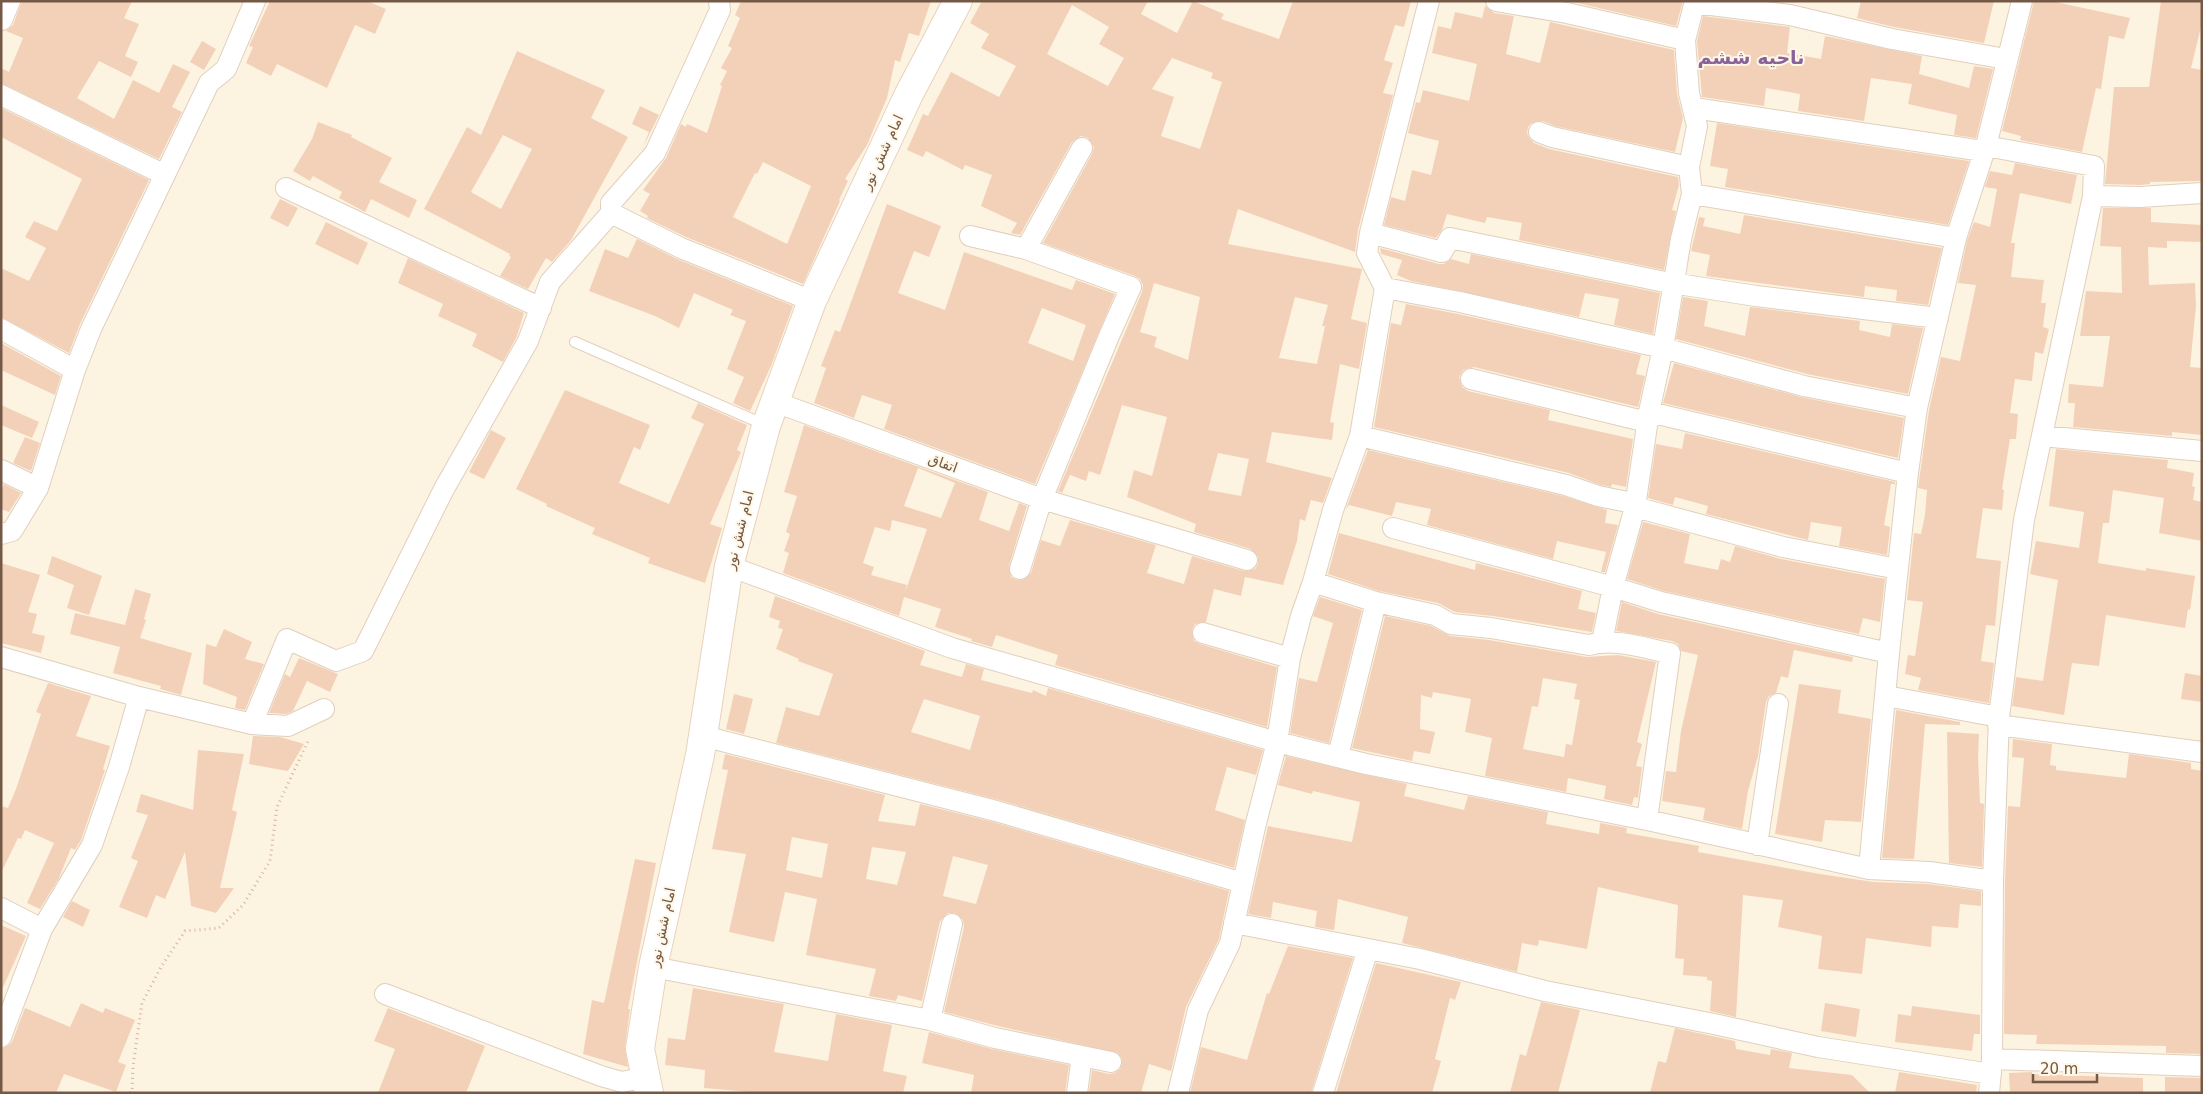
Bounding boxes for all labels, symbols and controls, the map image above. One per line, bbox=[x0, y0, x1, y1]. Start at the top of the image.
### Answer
district label: ناحیه ششم bbox=[1698, 46, 1804, 68]
street label: امام شش نور bbox=[857, 112, 907, 193]
street label: اتفاق bbox=[926, 450, 960, 477]
street label: امام شش نور bbox=[721, 489, 757, 572]
street label: امام شش نور bbox=[646, 886, 679, 969]
scale bar bbox=[2033, 1052, 2097, 1084]
text: 20 m bbox=[2040, 1060, 2078, 1078]

